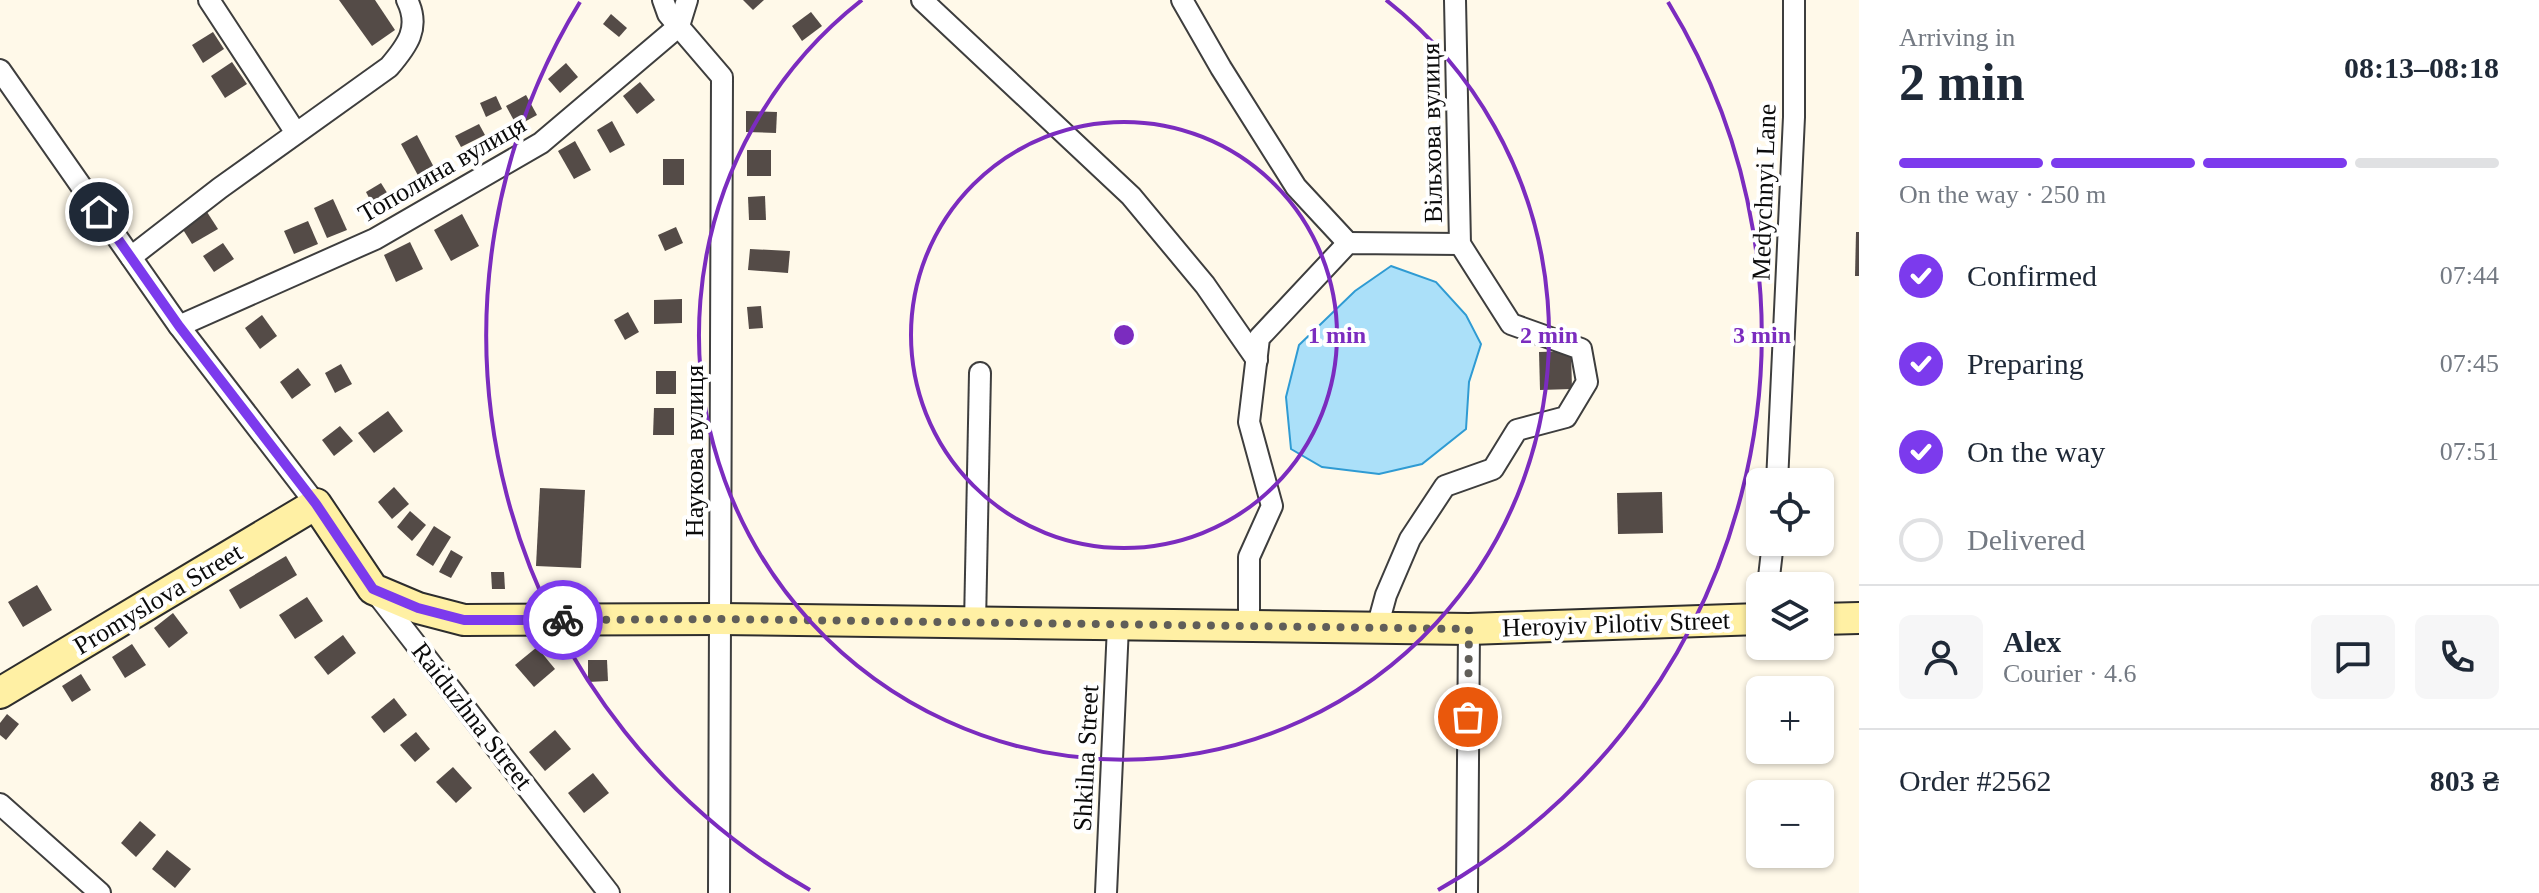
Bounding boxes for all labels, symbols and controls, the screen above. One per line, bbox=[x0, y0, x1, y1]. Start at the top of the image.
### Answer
text: Arriving in bbox=[1899, 23, 2015, 52]
street label: Вільхова вулиця bbox=[1416, 43, 1448, 223]
text: 08:13–08:18 bbox=[2344, 51, 2499, 84]
text: 2 min bbox=[1899, 54, 2025, 111]
street label: Medychnyi Lane bbox=[1746, 103, 1782, 281]
street label: Тополина вулиця bbox=[353, 109, 531, 229]
pin bbox=[65, 178, 133, 246]
text: On the way · 250 m bbox=[1899, 180, 2106, 209]
icon: home bbox=[77, 190, 121, 234]
icon: check bbox=[1899, 254, 1943, 298]
text: Confirmed bbox=[1967, 259, 2097, 292]
text: 07:44 bbox=[2440, 261, 2499, 290]
centre of rings bbox=[1110, 321, 1138, 349]
text: 1 min bbox=[1308, 322, 1366, 348]
text: 2 min bbox=[1520, 322, 1578, 348]
text: 3 min bbox=[1733, 322, 1791, 348]
icon: check bbox=[1899, 342, 1943, 386]
text: Preparing bbox=[1967, 347, 2084, 380]
text: 07:45 bbox=[2440, 349, 2499, 378]
street label: Наукова вулиця bbox=[680, 365, 709, 537]
icon: check bbox=[1899, 430, 1943, 474]
text: On the way bbox=[1967, 435, 2105, 468]
text: 07:51 bbox=[2440, 437, 2499, 466]
map controls bbox=[1746, 468, 1834, 868]
button: locate bbox=[1746, 468, 1834, 556]
text: Delivered bbox=[1967, 523, 2085, 556]
street label: Promyslova Street bbox=[69, 537, 248, 661]
button: layers bbox=[1746, 572, 1834, 660]
courier bbox=[523, 580, 603, 660]
icon: bike bbox=[541, 598, 585, 642]
street label: Heroyiv Pilotiv Street bbox=[1501, 605, 1731, 642]
button: person bbox=[1899, 615, 1983, 699]
button: chat bbox=[2311, 615, 2395, 699]
button: phone bbox=[2415, 615, 2499, 699]
text: Alex bbox=[2003, 625, 2061, 658]
street label: Raiduzhna Street bbox=[406, 637, 539, 796]
text: Courier · 4.6 bbox=[2003, 659, 2137, 688]
button: + bbox=[1746, 676, 1834, 764]
street label: Shkilna Street bbox=[1068, 683, 1104, 832]
pin bbox=[1434, 683, 1502, 751]
icon: bag bbox=[1446, 695, 1490, 739]
text: Order #2562 bbox=[1899, 764, 2051, 797]
text: 803 ₴ bbox=[2430, 764, 2499, 797]
button: − bbox=[1746, 780, 1834, 868]

